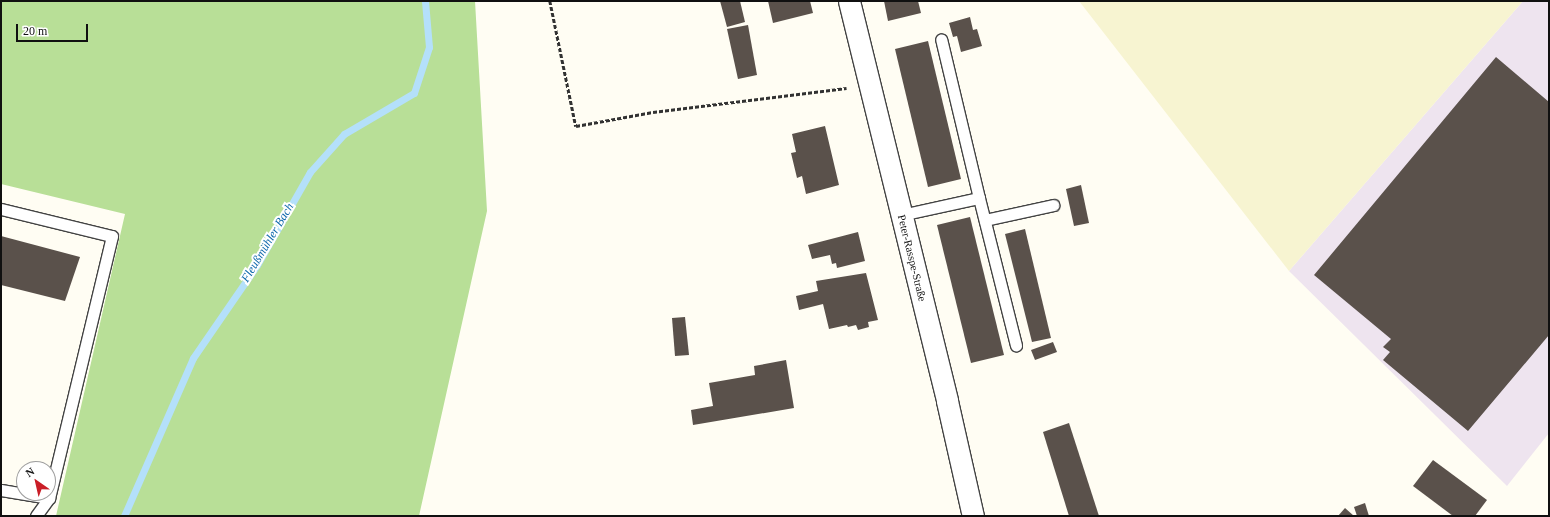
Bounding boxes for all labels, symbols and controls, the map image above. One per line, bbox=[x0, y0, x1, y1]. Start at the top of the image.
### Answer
scale bar bbox=[18, 16, 90, 42]
text: 20 m bbox=[23, 24, 47, 38]
water label: Fleußmühler Bach bbox=[239, 201, 297, 285]
street label: Peter-Rasspe-Straße bbox=[895, 213, 929, 303]
north arrow bbox=[16, 461, 56, 501]
text: N bbox=[23, 465, 36, 479]

